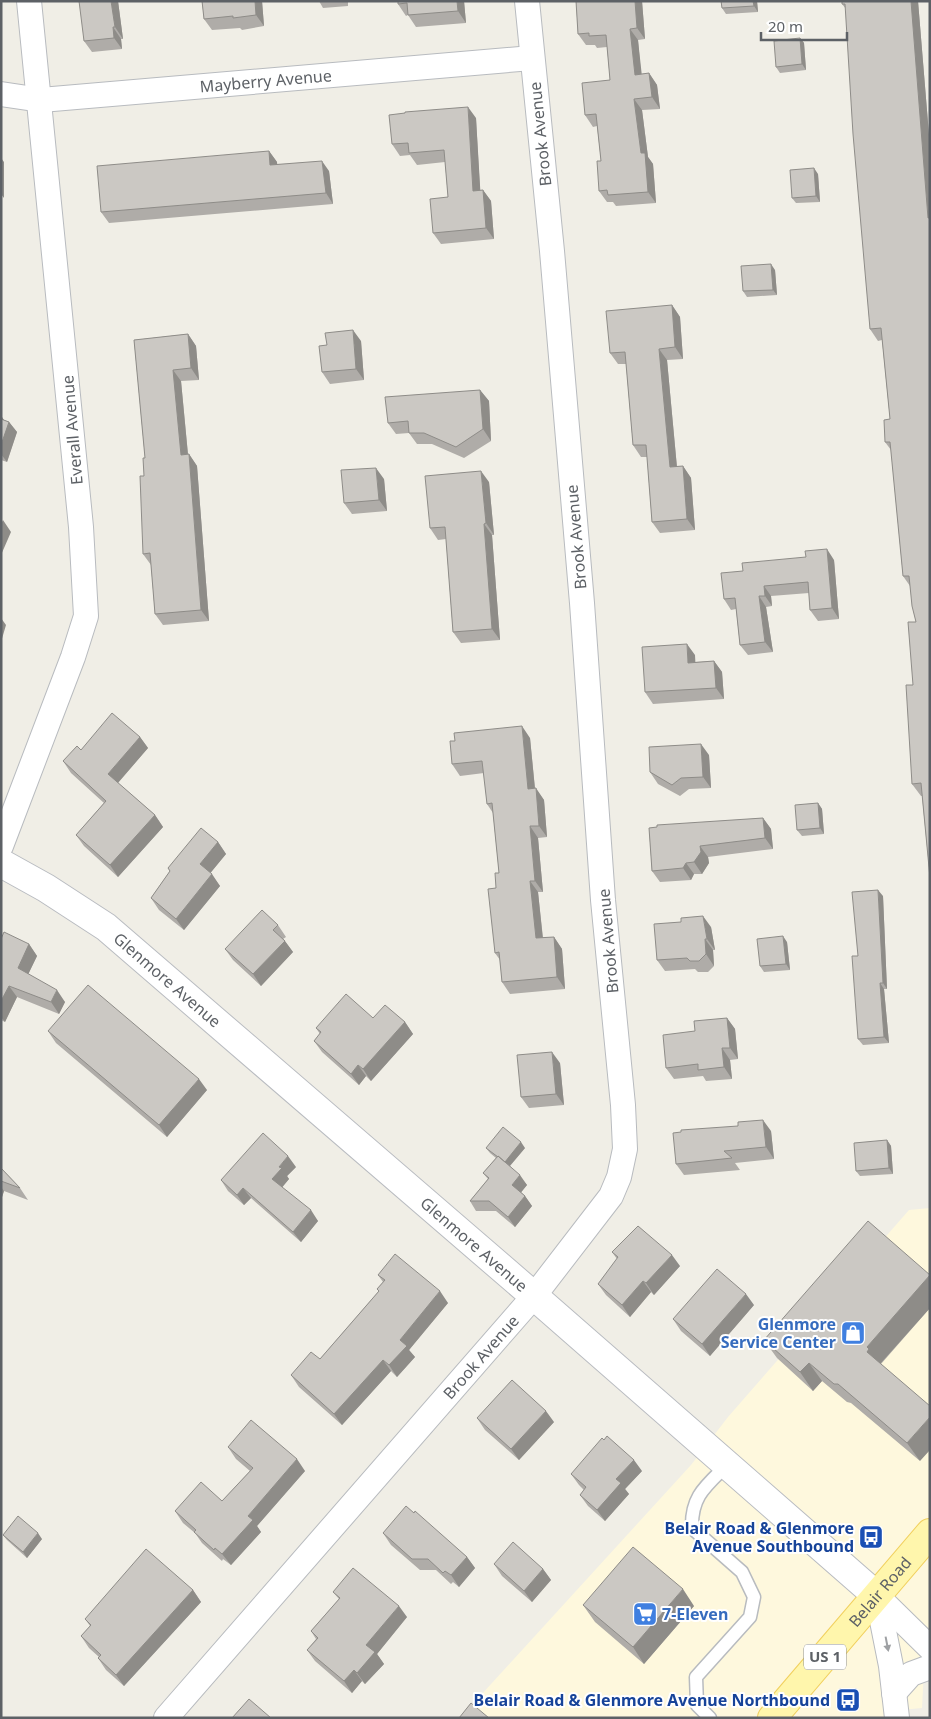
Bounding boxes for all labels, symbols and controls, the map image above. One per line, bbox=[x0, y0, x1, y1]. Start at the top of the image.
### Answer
scale bar bbox=[761, 10, 847, 42]
text: 20 m bbox=[768, 16, 803, 36]
street label: Mayberry Avenue bbox=[199, 64, 333, 97]
street label: Brook Avenue bbox=[524, 81, 556, 187]
street label: Everall Avenue bbox=[56, 374, 88, 486]
street label: Brook Avenue bbox=[560, 484, 592, 590]
street label: Brook Avenue bbox=[592, 888, 624, 994]
street label: Glenmore Avenue bbox=[109, 927, 226, 1032]
street label: Glenmore Avenue bbox=[416, 1192, 532, 1297]
street label: Brook Avenue bbox=[438, 1310, 524, 1404]
place label: Glenmore Service Center bbox=[721, 1313, 836, 1353]
shop icon: Glenmore Service Center bbox=[840, 1320, 866, 1346]
place label: Belair Road & Glenmore Avenue Southbound bbox=[665, 1517, 854, 1557]
bus stop icon: Belair Road & Glenmore Avenue Southbound bbox=[858, 1524, 884, 1550]
street label: Belair Road bbox=[844, 1552, 916, 1632]
supermarket icon: 7-Eleven bbox=[632, 1601, 658, 1627]
place label: 7-Eleven bbox=[662, 1603, 728, 1625]
one-way arrow bbox=[883, 1637, 891, 1653]
road number: US 1 bbox=[804, 1644, 846, 1670]
bus stop icon: Belair Road & Glenmore Avenue Northbound bbox=[835, 1687, 861, 1713]
place label: Belair Road & Glenmore Avenue Northbound bbox=[474, 1689, 830, 1711]

